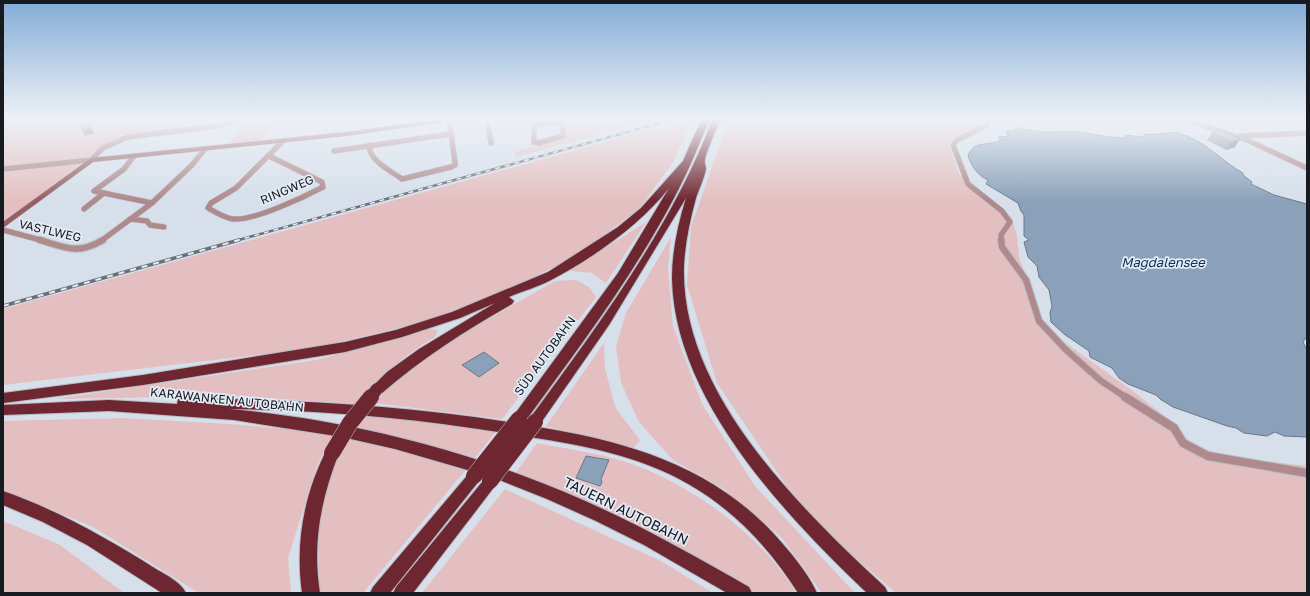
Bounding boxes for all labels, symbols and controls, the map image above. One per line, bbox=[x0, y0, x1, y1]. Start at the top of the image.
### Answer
street label: RINGWEG bbox=[258, 172, 316, 208]
street label: VASTLWEG bbox=[18, 216, 83, 245]
water label: Magdalensee bbox=[1121, 254, 1206, 270]
street label: SÜD AUTOBAHN bbox=[511, 313, 578, 398]
street label: KARAWANKEN AUTOBAHN bbox=[150, 384, 305, 415]
street label: TAUERN AUTOBAHN bbox=[561, 473, 691, 548]

